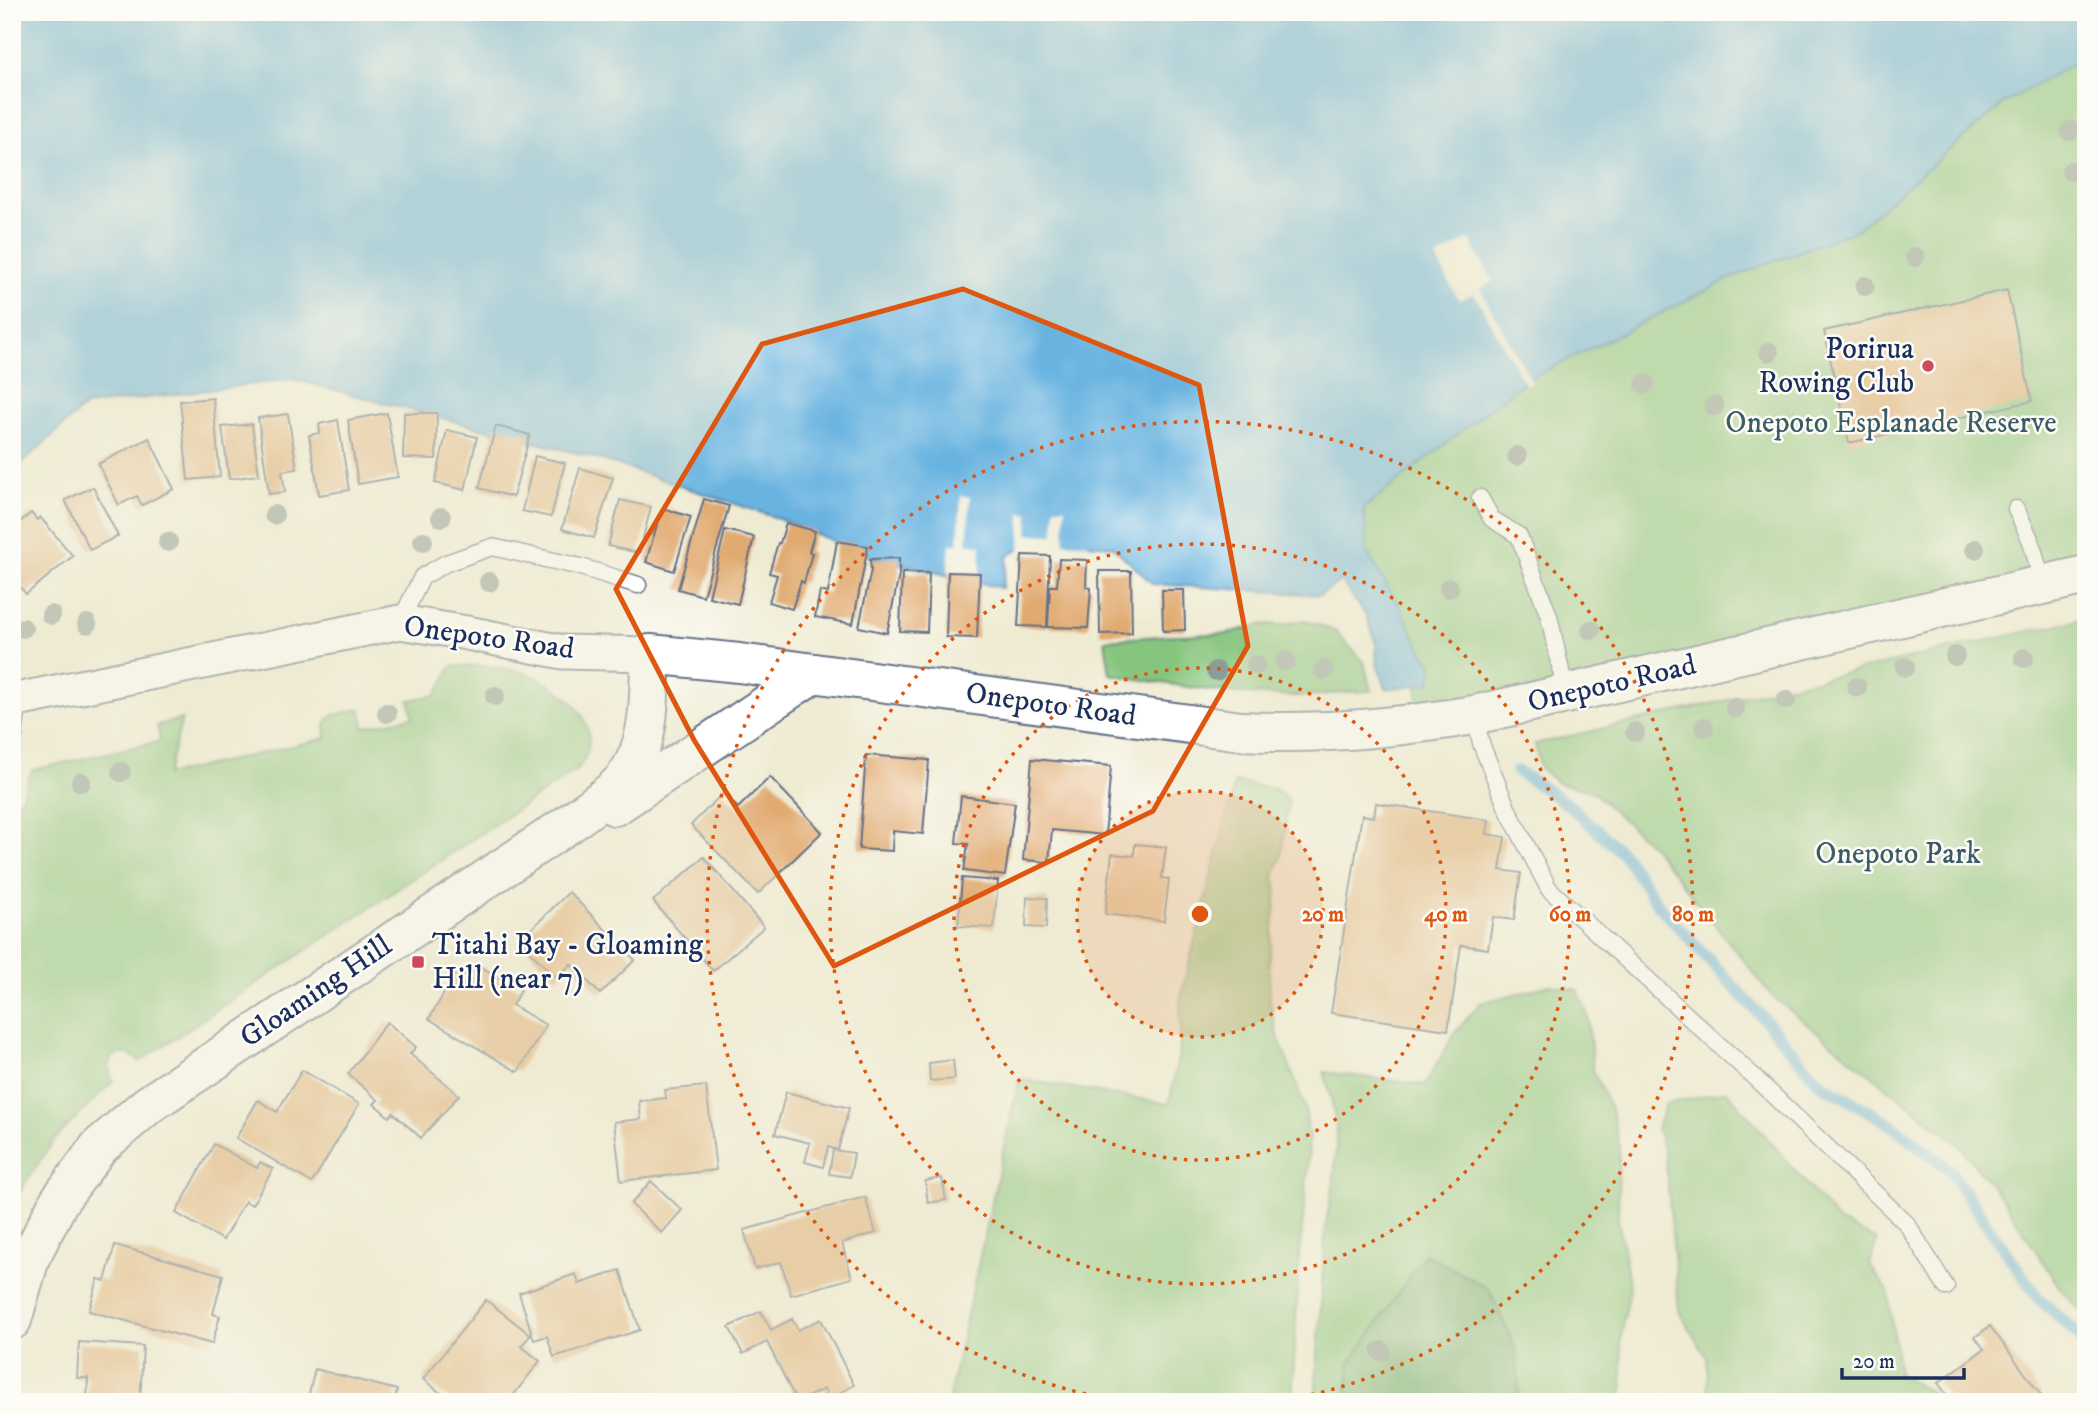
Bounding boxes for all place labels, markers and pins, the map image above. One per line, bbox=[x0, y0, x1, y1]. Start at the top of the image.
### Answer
place label: Porirua Rowing Club bbox=[1759, 331, 1914, 402]
marker: Porirua Rowing Club bbox=[1920, 358, 1936, 374]
centre of rings bbox=[1188, 902, 1212, 926]
place label: Titahi Bay - Gloaming Hill (near 7) bbox=[432, 927, 703, 998]
marker: Titahi Bay - Gloaming Hill (near 7) bbox=[410, 954, 426, 970]

